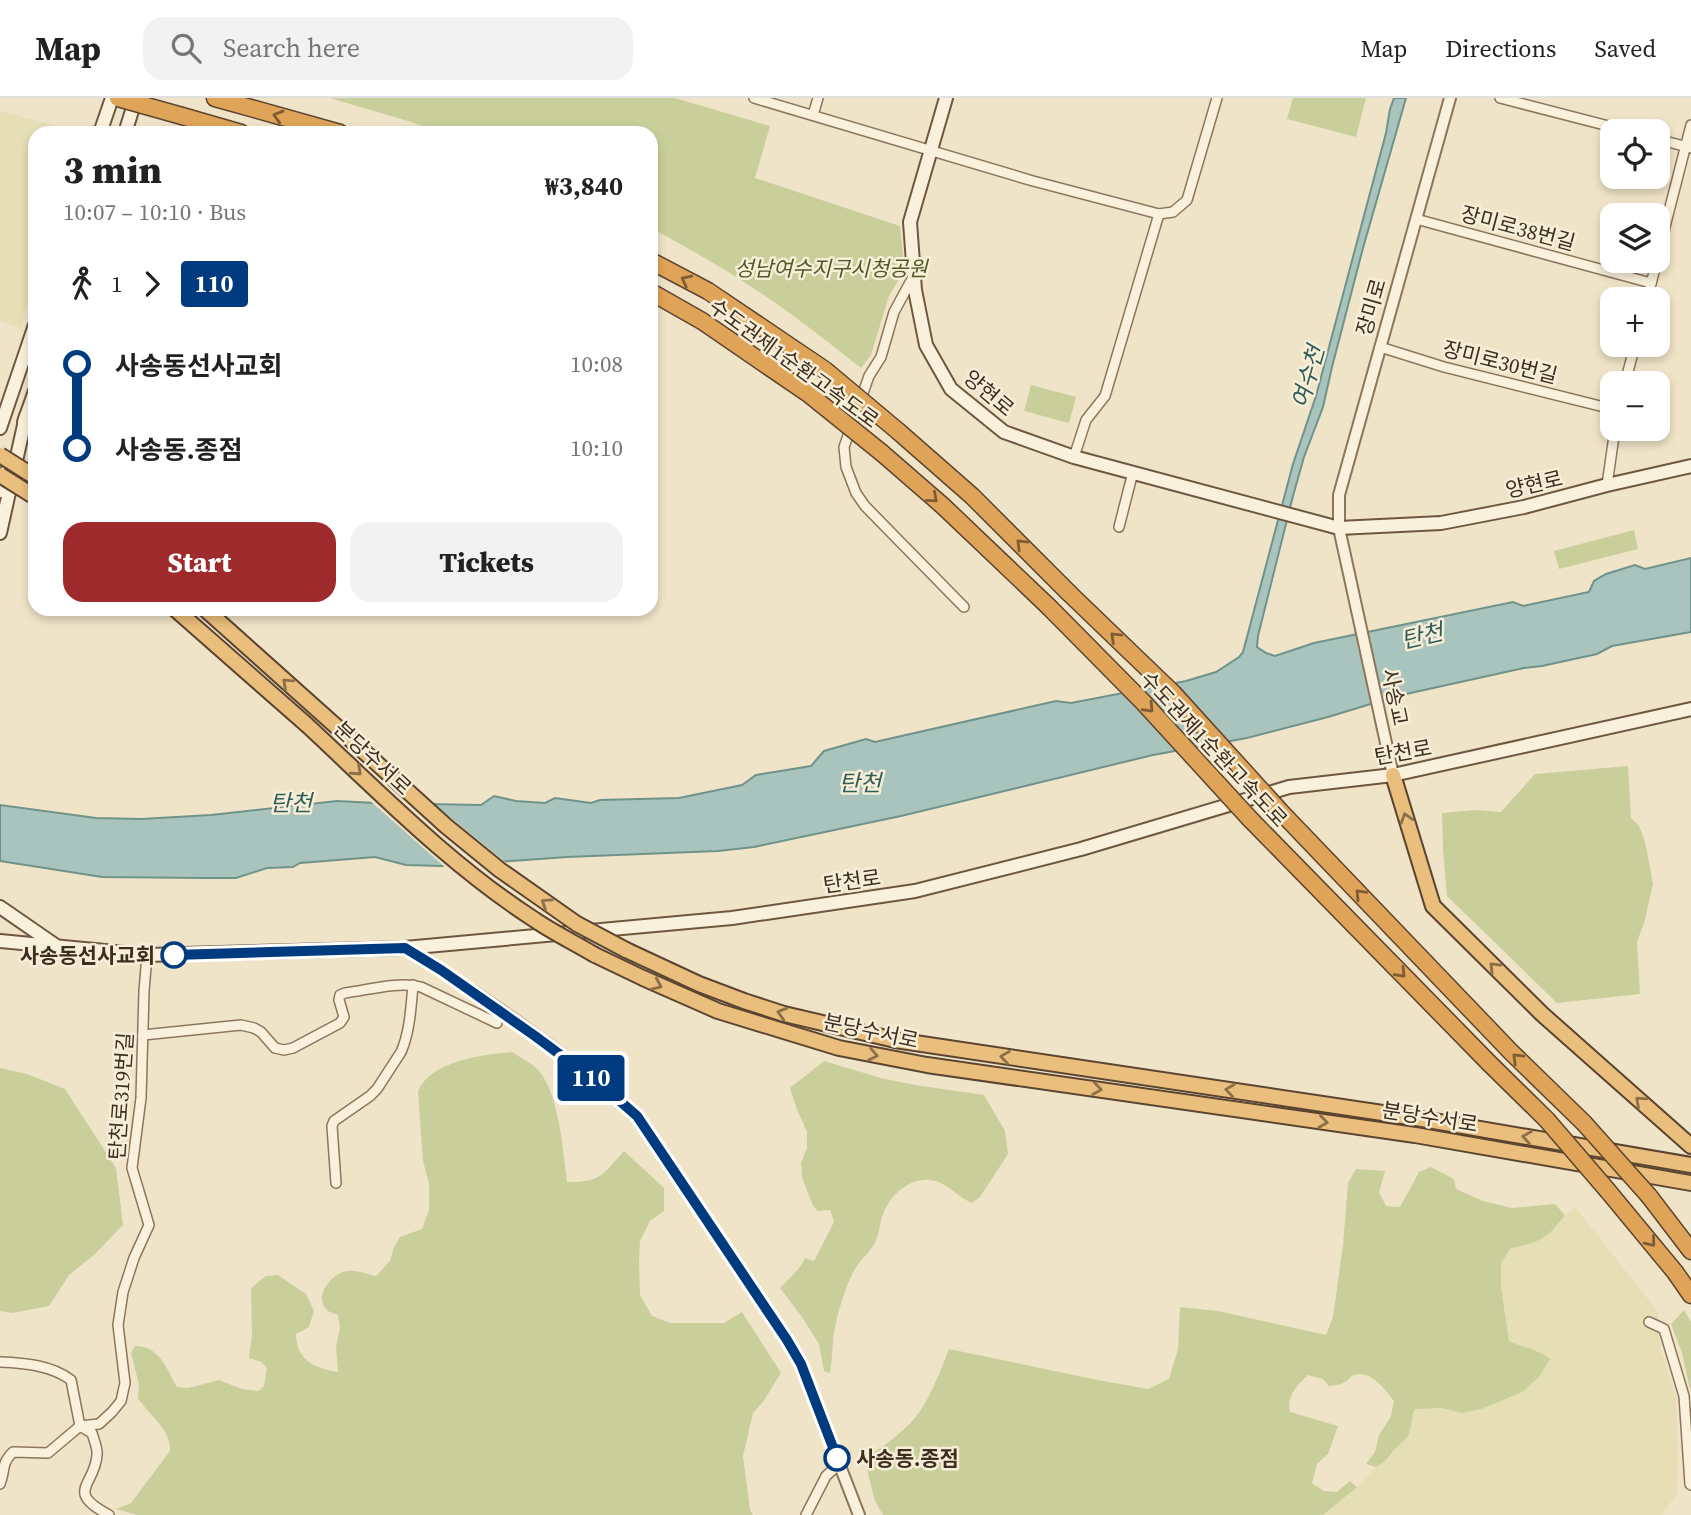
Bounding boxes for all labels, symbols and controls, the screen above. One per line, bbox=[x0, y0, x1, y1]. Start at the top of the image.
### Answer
search box bbox=[143, 17, 633, 80]
text: Map bbox=[35, 26, 101, 71]
icon: search bbox=[167, 29, 205, 67]
text: Search here bbox=[223, 30, 360, 66]
text: Map bbox=[1360, 32, 1407, 65]
text: Directions bbox=[1445, 32, 1556, 65]
text: Saved bbox=[1594, 32, 1656, 65]
one-way arrow bbox=[272, 109, 284, 124]
map controls bbox=[1600, 119, 1670, 441]
button: locate bbox=[1600, 119, 1670, 189]
text: 3 min bbox=[63, 144, 162, 196]
text: ₩3,840 bbox=[545, 168, 623, 204]
text: 10:07 – 10:10 · Bus bbox=[63, 196, 246, 228]
street label: 장미로38번길 bbox=[1457, 199, 1579, 257]
button: layers bbox=[1600, 203, 1670, 273]
park label: 성남여수지구시청공원 bbox=[734, 254, 929, 283]
icon: walk bbox=[63, 265, 101, 303]
icon: forward bbox=[133, 265, 171, 303]
text: 110 bbox=[195, 267, 234, 300]
text: 1 bbox=[111, 268, 123, 300]
one-way arrow bbox=[681, 274, 693, 288]
street label: 장미로 bbox=[1349, 275, 1393, 339]
button: + bbox=[1600, 287, 1670, 357]
street label: 수도권제1순환고속도로 bbox=[703, 291, 885, 435]
street label: 장미로30번길 bbox=[1439, 334, 1561, 390]
water label: 여수천 bbox=[1284, 339, 1333, 412]
text: 사송동선사교회 bbox=[115, 348, 282, 384]
text: 10:08 bbox=[570, 348, 623, 380]
street label: 양현로 bbox=[957, 363, 1021, 423]
button: − bbox=[1600, 371, 1670, 441]
text: 사송동.종점 bbox=[115, 432, 242, 468]
text: 10:10 bbox=[570, 432, 623, 464]
street label: 양현로 bbox=[1502, 463, 1566, 505]
one-way arrow bbox=[925, 490, 938, 502]
button: Start bbox=[63, 522, 336, 602]
button: Tickets bbox=[350, 522, 623, 602]
one-way arrow bbox=[1016, 540, 1029, 553]
water label: 탄천 bbox=[1398, 615, 1449, 656]
one-way arrow bbox=[1111, 633, 1124, 646]
street label: 수도권제1순환고속도로 bbox=[1134, 665, 1294, 833]
street label: 사송교 bbox=[1375, 666, 1415, 728]
one-way arrow bbox=[282, 679, 295, 691]
one-way arrow bbox=[1140, 700, 1153, 713]
street label: 분당수서로 bbox=[328, 714, 418, 802]
street label: 탄천로 bbox=[1372, 733, 1434, 771]
one-way arrow bbox=[349, 763, 362, 776]
water label: 탄천 bbox=[839, 767, 884, 799]
water label: 탄천 bbox=[270, 787, 315, 819]
one-way arrow bbox=[1400, 812, 1414, 824]
street label: 탄천로 bbox=[821, 863, 883, 899]
one-way arrow bbox=[1355, 889, 1368, 902]
one-way arrow bbox=[541, 899, 554, 912]
place label: 사송동선사교회 bbox=[20, 941, 155, 970]
marker: 사송동선사교회 bbox=[161, 942, 187, 968]
one-way arrow bbox=[1489, 962, 1502, 975]
one-way arrow bbox=[1392, 964, 1405, 977]
one-way arrow bbox=[650, 977, 662, 991]
one-way arrow bbox=[776, 1007, 788, 1021]
street label: 분당수서로 bbox=[821, 1007, 921, 1055]
street label: 탄천로319번길 bbox=[102, 1031, 140, 1161]
one-way arrow bbox=[867, 1046, 879, 1061]
one-way arrow bbox=[999, 1050, 1011, 1065]
one-way arrow bbox=[1513, 1053, 1526, 1066]
line badge: 110 bbox=[551, 1055, 631, 1101]
text: 110 bbox=[571, 1061, 611, 1094]
one-way arrow bbox=[1092, 1082, 1103, 1097]
one-way arrow bbox=[1224, 1083, 1236, 1098]
street label: 분당수서로 bbox=[1380, 1095, 1480, 1139]
one-way arrow bbox=[1635, 1097, 1648, 1109]
one-way arrow bbox=[1317, 1114, 1328, 1129]
one-way arrow bbox=[1521, 1130, 1533, 1145]
one-way arrow bbox=[1642, 1235, 1655, 1247]
place label: 사송동.종점 bbox=[856, 1444, 959, 1473]
marker: 사송동.종점 bbox=[824, 1445, 850, 1471]

